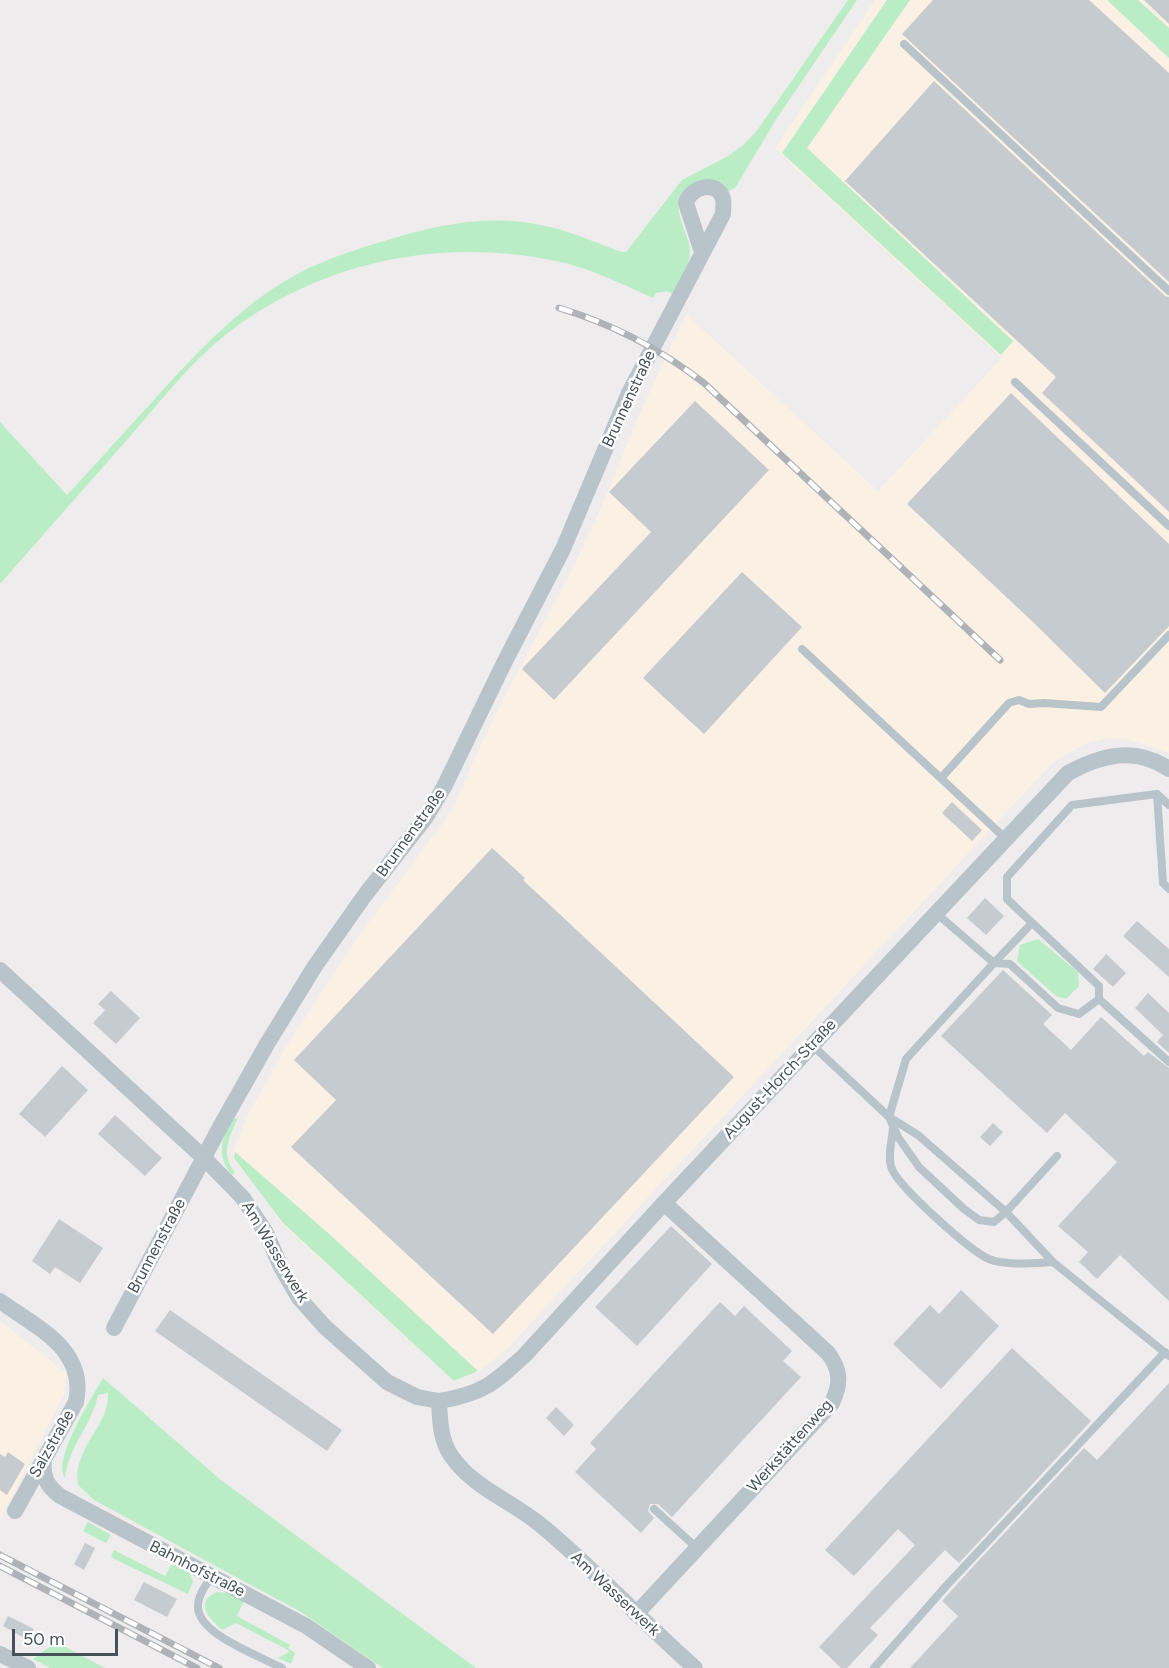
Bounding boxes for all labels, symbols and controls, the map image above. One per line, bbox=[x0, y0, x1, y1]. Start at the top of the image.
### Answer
street label: Brunnenstraße bbox=[598, 348, 660, 450]
street label: Brunnenstraße bbox=[373, 785, 449, 881]
street label: August-Horch-Straße bbox=[720, 1015, 840, 1143]
street label: Brunnenstraße bbox=[124, 1195, 190, 1297]
street label: Am Wasserwerk bbox=[237, 1198, 313, 1306]
street label: Werkstättenweg bbox=[743, 1396, 837, 1496]
street label: Salzstraße bbox=[26, 1407, 78, 1481]
street label: Bahnhofstraße bbox=[146, 1537, 248, 1601]
street label: Am Wasserwerk bbox=[567, 1548, 663, 1640]
scale bar bbox=[15, 1617, 122, 1655]
text: 50 m bbox=[23, 1628, 65, 1650]

